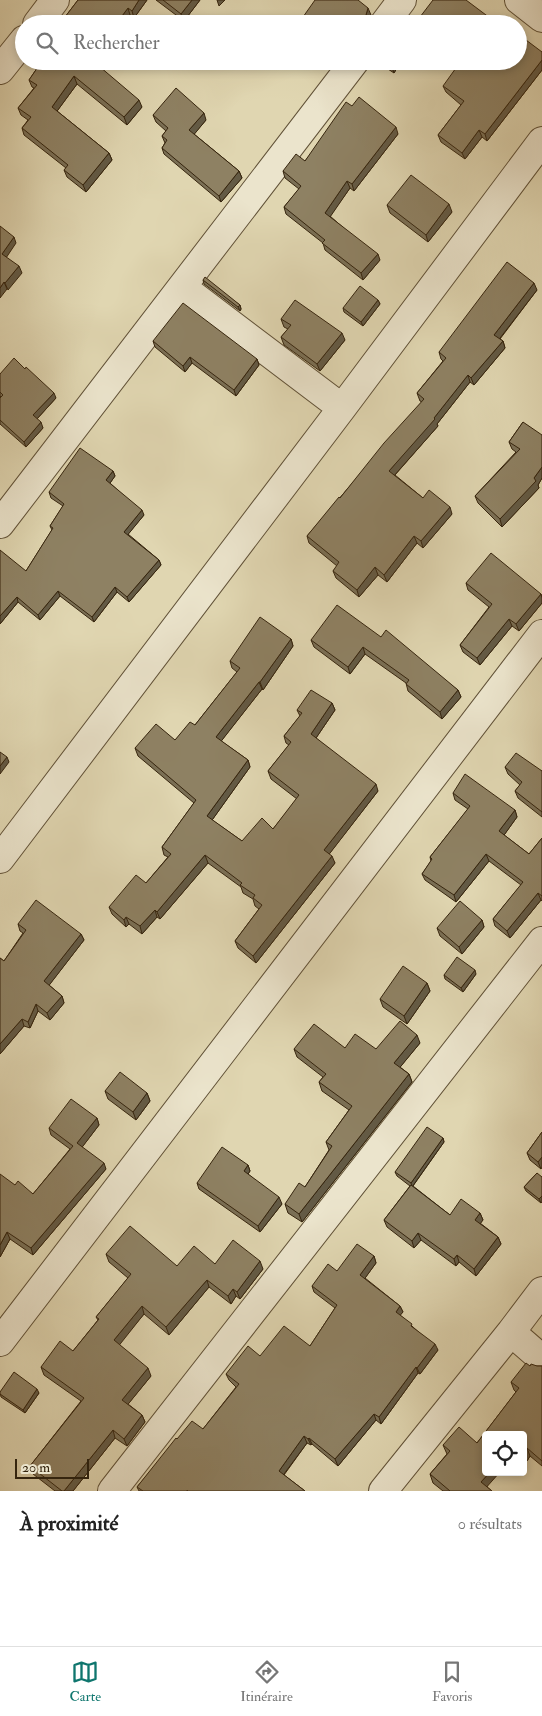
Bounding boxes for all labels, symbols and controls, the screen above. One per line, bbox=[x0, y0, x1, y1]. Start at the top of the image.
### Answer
search box bbox=[15, 15, 527, 70]
icon: search bbox=[33, 29, 61, 57]
text: Rechercher bbox=[73, 31, 160, 55]
map controls bbox=[482, 1431, 527, 1476]
button: locate bbox=[482, 1431, 527, 1476]
scale bar bbox=[15, 1456, 89, 1479]
text: 20 m bbox=[22, 1459, 50, 1476]
text: À proximité bbox=[20, 1510, 118, 1537]
text: 0 résultats bbox=[458, 1514, 522, 1534]
tab: Carte bbox=[70, 1658, 101, 1705]
tab: Itinéraire bbox=[240, 1658, 293, 1705]
tab: Favoris bbox=[432, 1658, 472, 1705]

